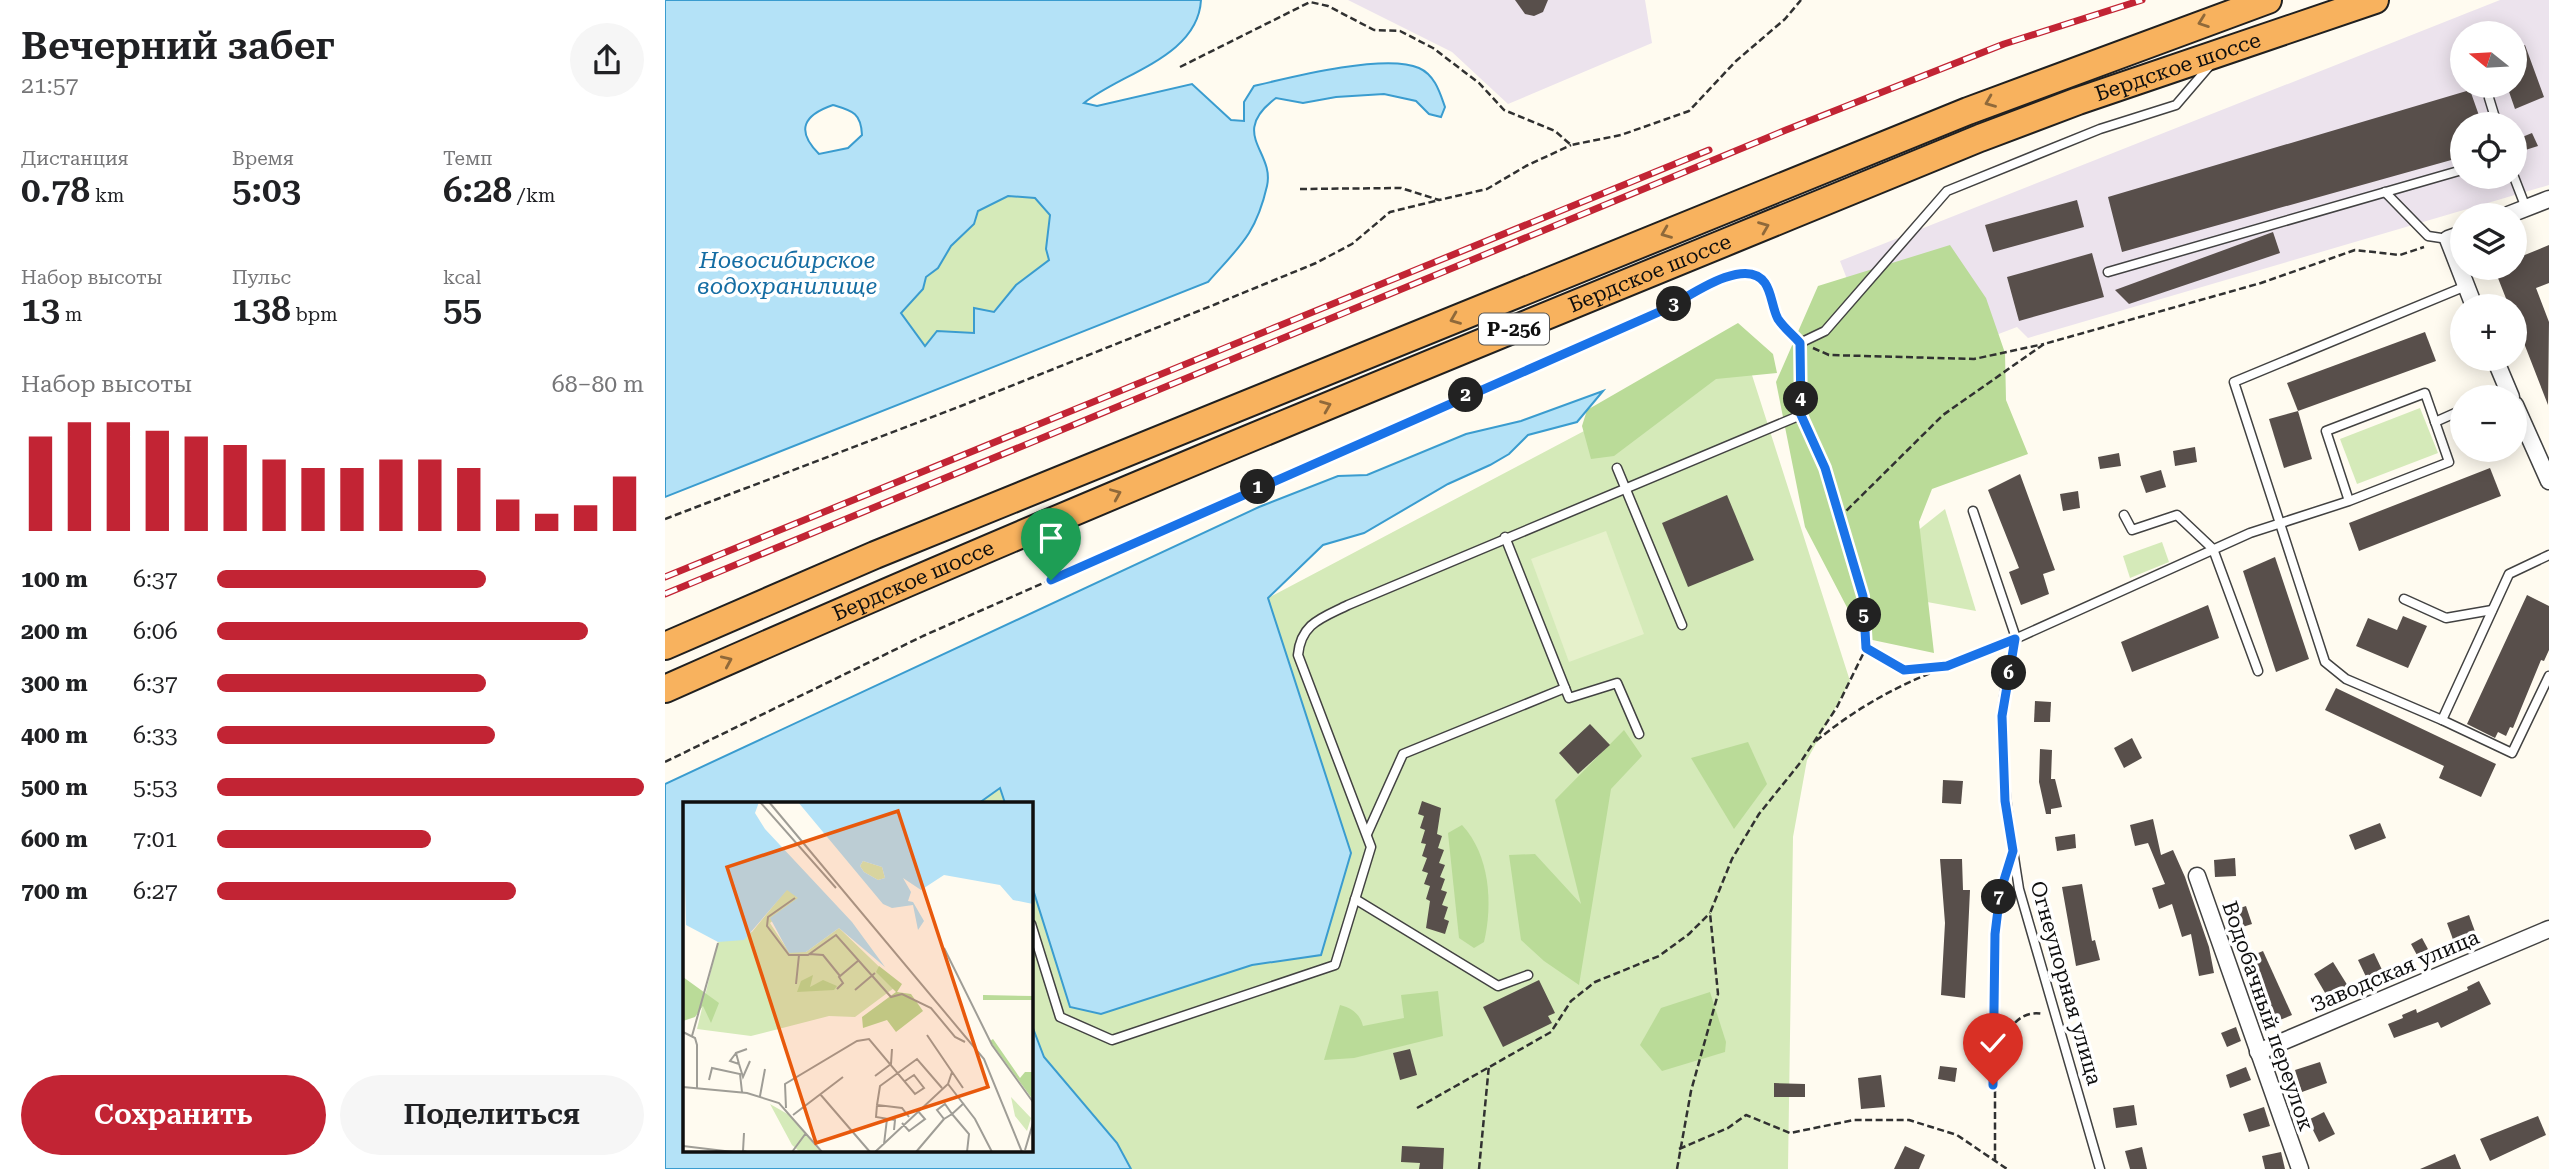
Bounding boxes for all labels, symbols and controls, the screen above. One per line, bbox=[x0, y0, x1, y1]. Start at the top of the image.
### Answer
one-way arrow bbox=[2198, 14, 2210, 28]
north arrow bbox=[2450, 21, 2527, 98]
map controls bbox=[2450, 21, 2527, 462]
button: share bbox=[570, 23, 644, 97]
text: Вечерний забег bbox=[21, 24, 335, 68]
street label: Бердское шоссе bbox=[2092, 28, 2264, 106]
text: 21:57 bbox=[21, 72, 78, 99]
one-way arrow bbox=[1985, 93, 1997, 107]
button: locate bbox=[2450, 112, 2527, 189]
text: Дистанция bbox=[21, 147, 128, 170]
text: Время bbox=[232, 147, 294, 170]
text: Темп bbox=[443, 147, 493, 170]
text: 0.78 bbox=[21, 170, 90, 211]
text: 5:03 bbox=[232, 170, 301, 211]
text: 6:28 bbox=[443, 170, 512, 211]
text: km bbox=[90, 184, 124, 207]
text: /km bbox=[512, 184, 555, 207]
button: layers bbox=[2450, 203, 2527, 280]
one-way arrow bbox=[1757, 221, 1769, 235]
one-way arrow bbox=[1660, 225, 1672, 239]
street label: Бердское шоссе bbox=[1565, 229, 1735, 317]
water label: Новосибирское водохранилище bbox=[697, 247, 877, 300]
text: Набор высоты bbox=[21, 266, 162, 289]
text: Пульс bbox=[232, 266, 291, 289]
text: kcal bbox=[443, 266, 481, 289]
pin: 3 bbox=[1657, 286, 1691, 322]
text: 13 bbox=[21, 289, 60, 330]
text: 138 bbox=[232, 289, 291, 330]
text: 55 bbox=[443, 289, 482, 330]
text: 3 bbox=[1668, 292, 1679, 315]
button: + bbox=[2450, 294, 2527, 371]
text: m bbox=[60, 303, 82, 326]
text: bpm bbox=[291, 303, 338, 326]
one-way arrow bbox=[1450, 310, 1462, 324]
road number: Р-256 bbox=[1479, 314, 1549, 344]
text: Набор высоты bbox=[21, 371, 192, 398]
text: 68–80 m bbox=[552, 371, 644, 398]
pin: 2 bbox=[1449, 378, 1483, 412]
pin: 4 bbox=[1783, 382, 1819, 416]
text: 2 bbox=[1460, 383, 1471, 406]
button: − bbox=[2450, 385, 2527, 462]
text: 4 bbox=[1795, 387, 1806, 410]
one-way arrow bbox=[1320, 401, 1332, 415]
pin: 1 bbox=[1241, 470, 1275, 504]
text: 1 bbox=[1252, 475, 1263, 498]
one-way arrow bbox=[1110, 488, 1122, 502]
pin bbox=[1021, 508, 1081, 580]
icon: arrive bbox=[1032, 519, 1070, 557]
street label: Бердское шоссе bbox=[829, 535, 998, 626]
text: 100 m bbox=[21, 566, 88, 593]
text: 6:37 bbox=[133, 566, 178, 593]
pin: 5 bbox=[1847, 598, 1881, 632]
text: 5 bbox=[1858, 603, 1869, 626]
text: 200 m bbox=[21, 618, 88, 645]
text: 6:06 bbox=[133, 618, 178, 645]
one-way arrow bbox=[720, 655, 733, 669]
pin: 6 bbox=[1991, 656, 2027, 690]
text: 6 bbox=[2003, 661, 2014, 684]
text: 300 m bbox=[21, 670, 88, 697]
text: 6:37 bbox=[133, 670, 178, 697]
text: 400 m bbox=[21, 722, 88, 749]
text: 6:33 bbox=[133, 722, 178, 749]
text: 500 m bbox=[21, 774, 88, 801]
text: 5:53 bbox=[133, 774, 178, 801]
inset map bbox=[683, 802, 1033, 1152]
text: 600 m bbox=[21, 826, 88, 853]
text: 7:01 bbox=[133, 826, 178, 853]
text: 700 m bbox=[21, 878, 88, 905]
text: 6:27 bbox=[133, 878, 178, 905]
street label: Огнеупорная улица bbox=[2025, 878, 2107, 1088]
pin: 7 bbox=[1981, 880, 2017, 914]
text: 7 bbox=[1993, 885, 2004, 908]
street label: Водобачный переулок bbox=[2217, 898, 2319, 1134]
street label: Заводская улица bbox=[2307, 924, 2483, 1017]
pin bbox=[1963, 1013, 2023, 1085]
icon: check bbox=[1974, 1024, 2012, 1062]
button: Сохранить bbox=[21, 1075, 326, 1155]
button: Поделиться bbox=[340, 1075, 644, 1155]

